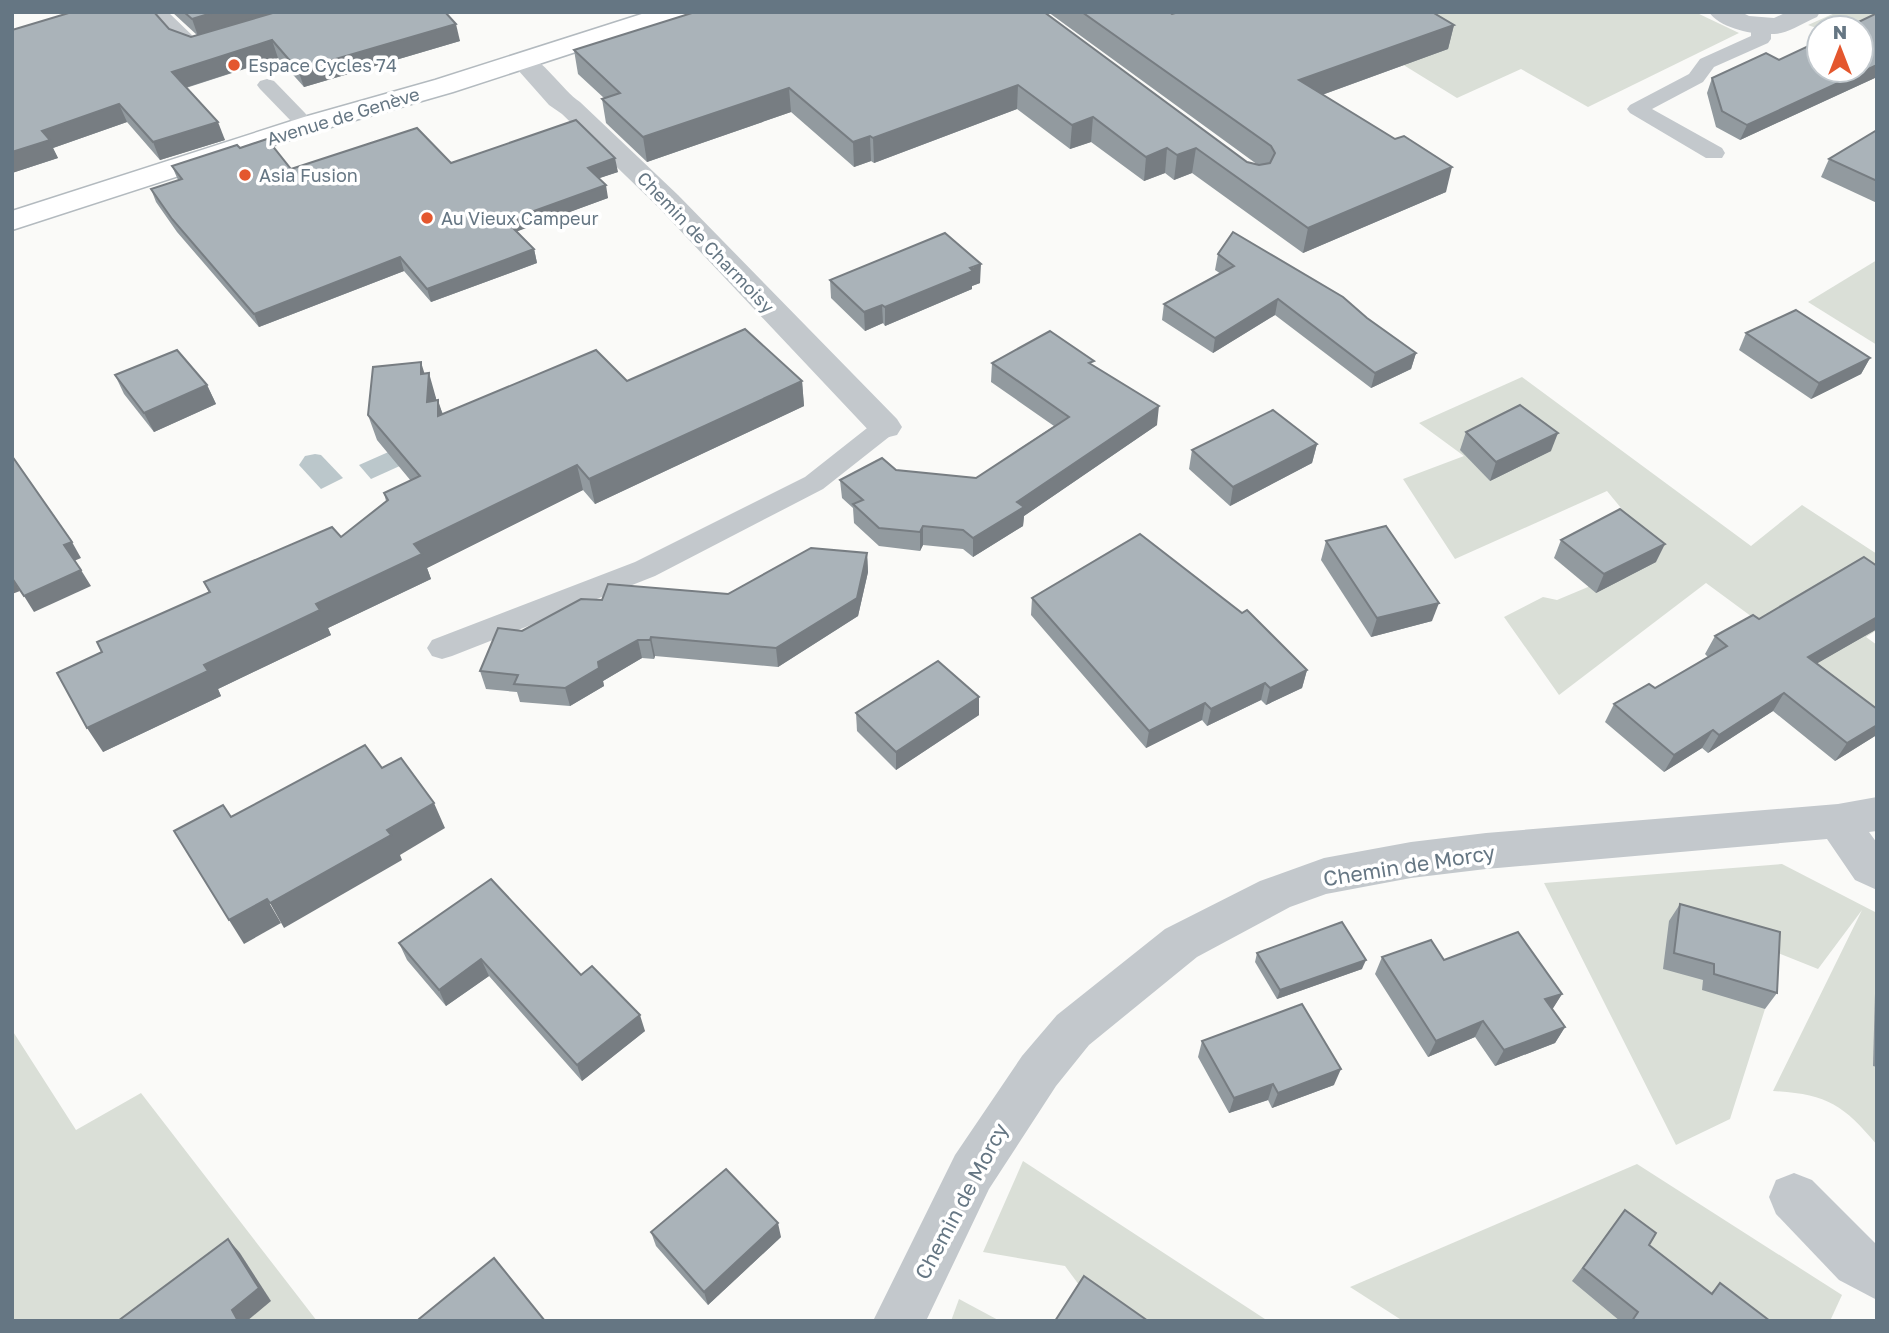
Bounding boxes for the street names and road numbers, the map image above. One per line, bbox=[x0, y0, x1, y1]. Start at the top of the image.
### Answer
street label: Avenue de Genève bbox=[264, 82, 422, 150]
street label: Chemin de Charmoisy bbox=[633, 167, 779, 317]
street label: Chemin de Morcy bbox=[1321, 839, 1497, 891]
street label: Chemin de Morcy bbox=[909, 1118, 1013, 1284]

